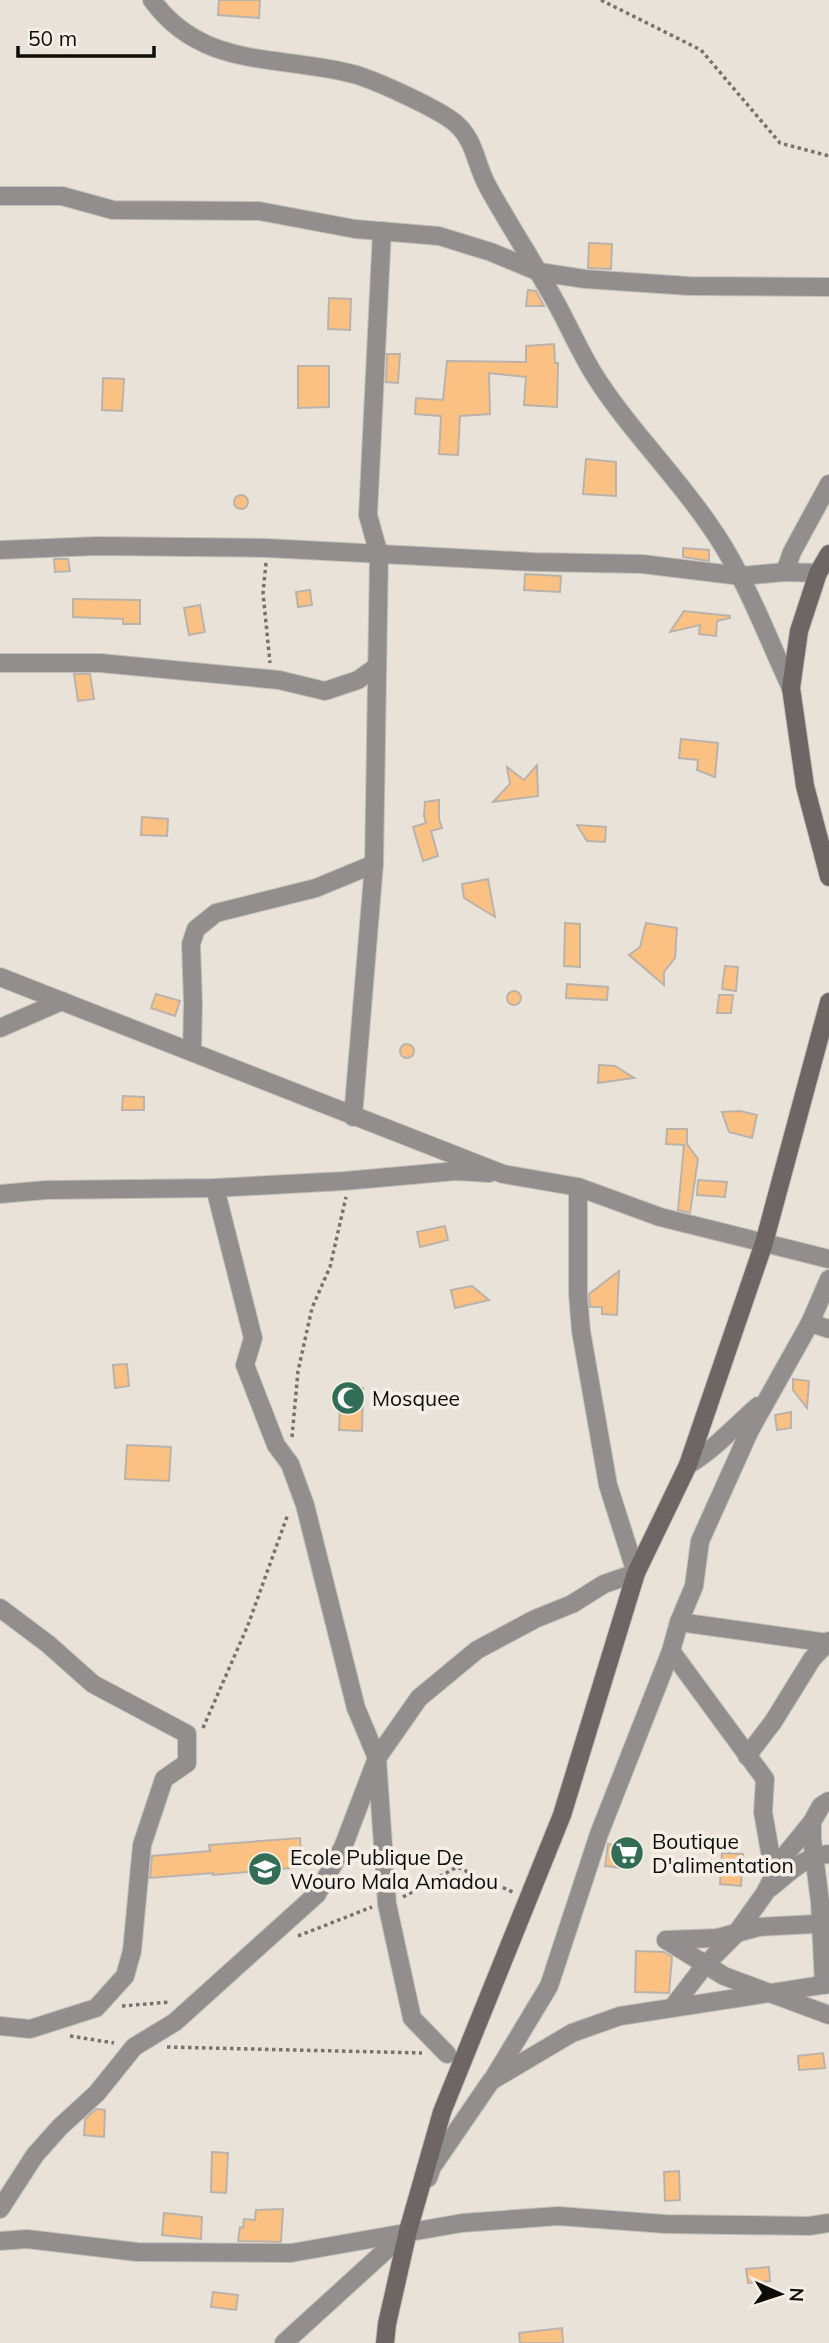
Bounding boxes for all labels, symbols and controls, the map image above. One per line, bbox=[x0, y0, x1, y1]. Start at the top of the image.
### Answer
scale bar bbox=[18, 14, 154, 58]
text: 50 m bbox=[28, 25, 77, 51]
mosque icon: Mosquee bbox=[329, 1379, 367, 1417]
place label: Mosquee bbox=[372, 1385, 460, 1411]
place label: Boutique D'alimentation bbox=[652, 1828, 794, 1878]
supermarket icon: Boutique D'alimentation bbox=[608, 1834, 646, 1872]
place label: Ecole Publique De Wouro Mala Amadou bbox=[290, 1844, 498, 1894]
school or university icon: Ecole Publique De Wouro Mala Amadou bbox=[246, 1850, 284, 1888]
north arrow bbox=[745, 2259, 815, 2329]
text: N bbox=[785, 2287, 809, 2303]

